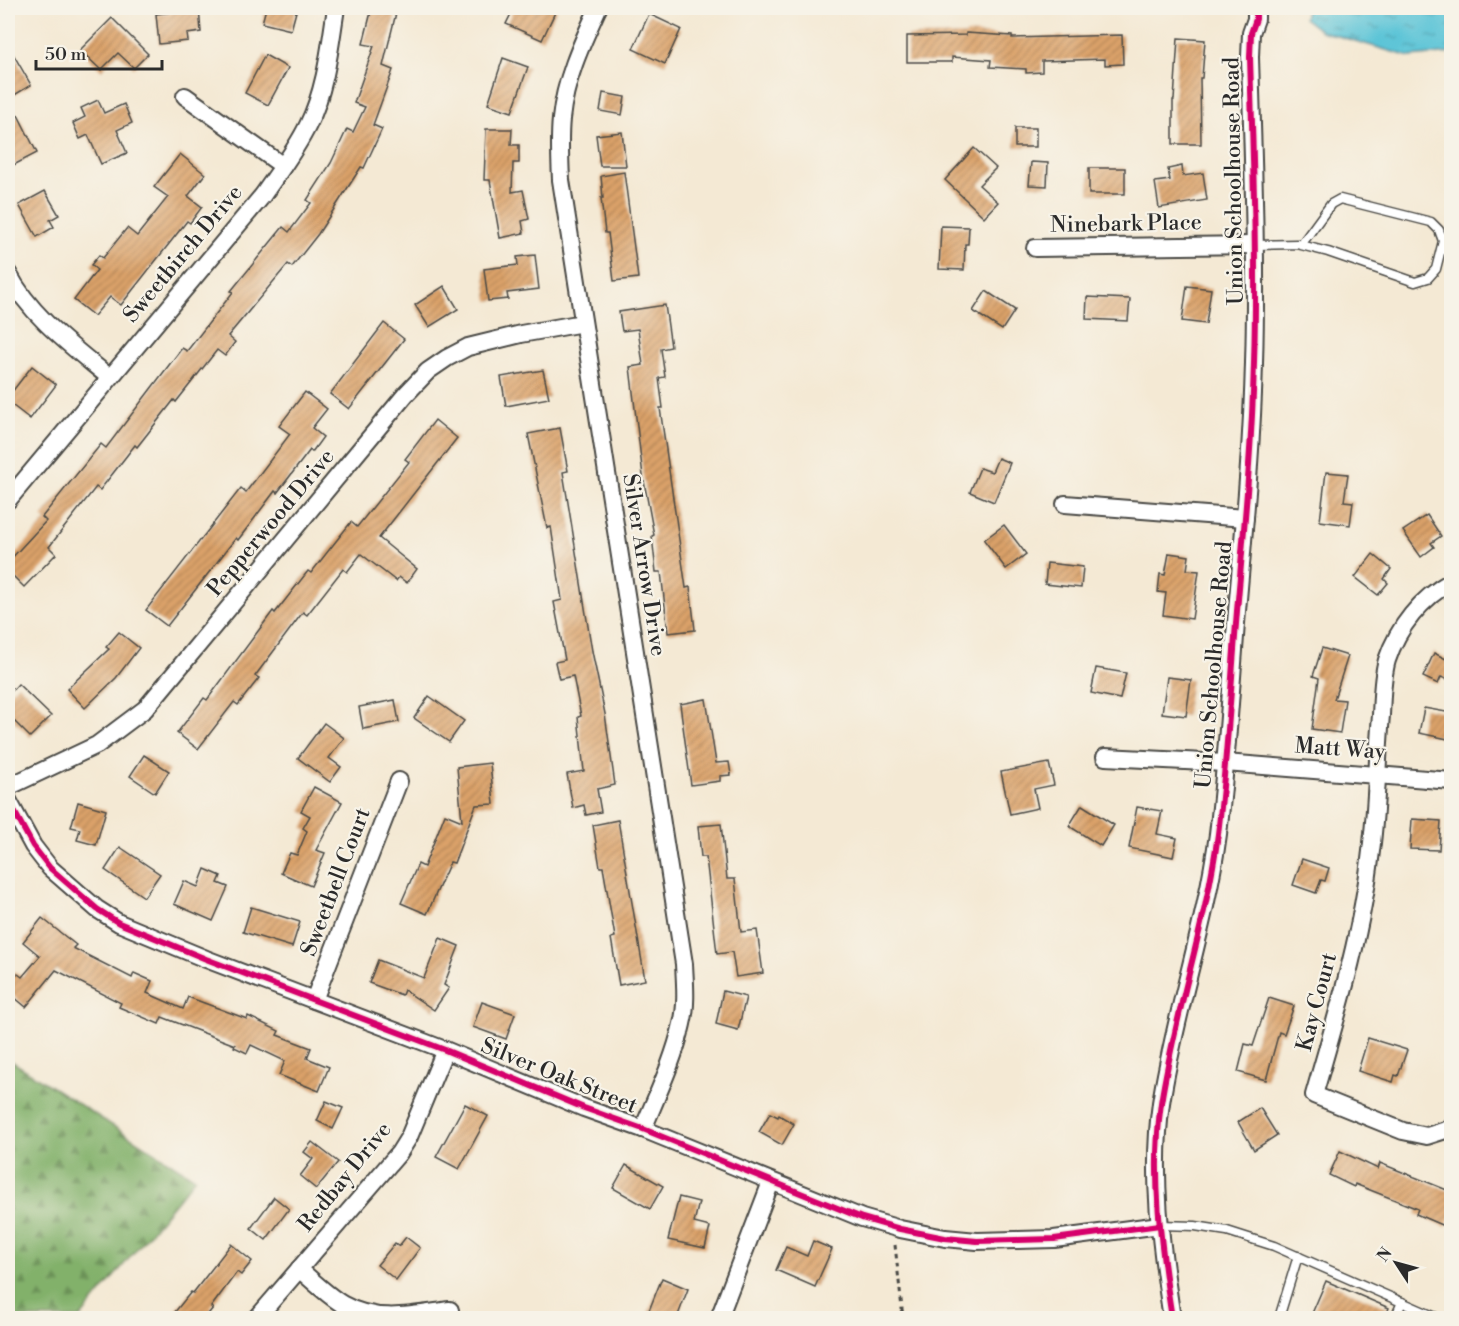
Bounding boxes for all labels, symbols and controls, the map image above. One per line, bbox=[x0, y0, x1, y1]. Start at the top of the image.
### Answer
scale bar bbox=[36, 33, 162, 71]
text: 50 m bbox=[45, 43, 87, 66]
street label: Union Schoolhouse Road bbox=[1218, 56, 1250, 305]
street label: Sweetbirch Drive bbox=[118, 180, 248, 328]
street label: Ninebark Place bbox=[1050, 209, 1202, 239]
street label: Pepperwood Drive bbox=[201, 444, 341, 602]
street label: Silver Arrow Drive bbox=[616, 472, 672, 658]
street label: Union Schoolhouse Road bbox=[1190, 540, 1238, 790]
street label: Matt Way bbox=[1294, 732, 1387, 766]
street label: Sweetbell Court bbox=[295, 804, 377, 960]
street label: Kay Court bbox=[1291, 950, 1343, 1054]
street label: Silver Oak Street bbox=[477, 1032, 641, 1120]
street label: Redbay Drive bbox=[293, 1117, 397, 1237]
north arrow bbox=[1366, 1233, 1426, 1293]
text: N bbox=[1373, 1243, 1397, 1266]

